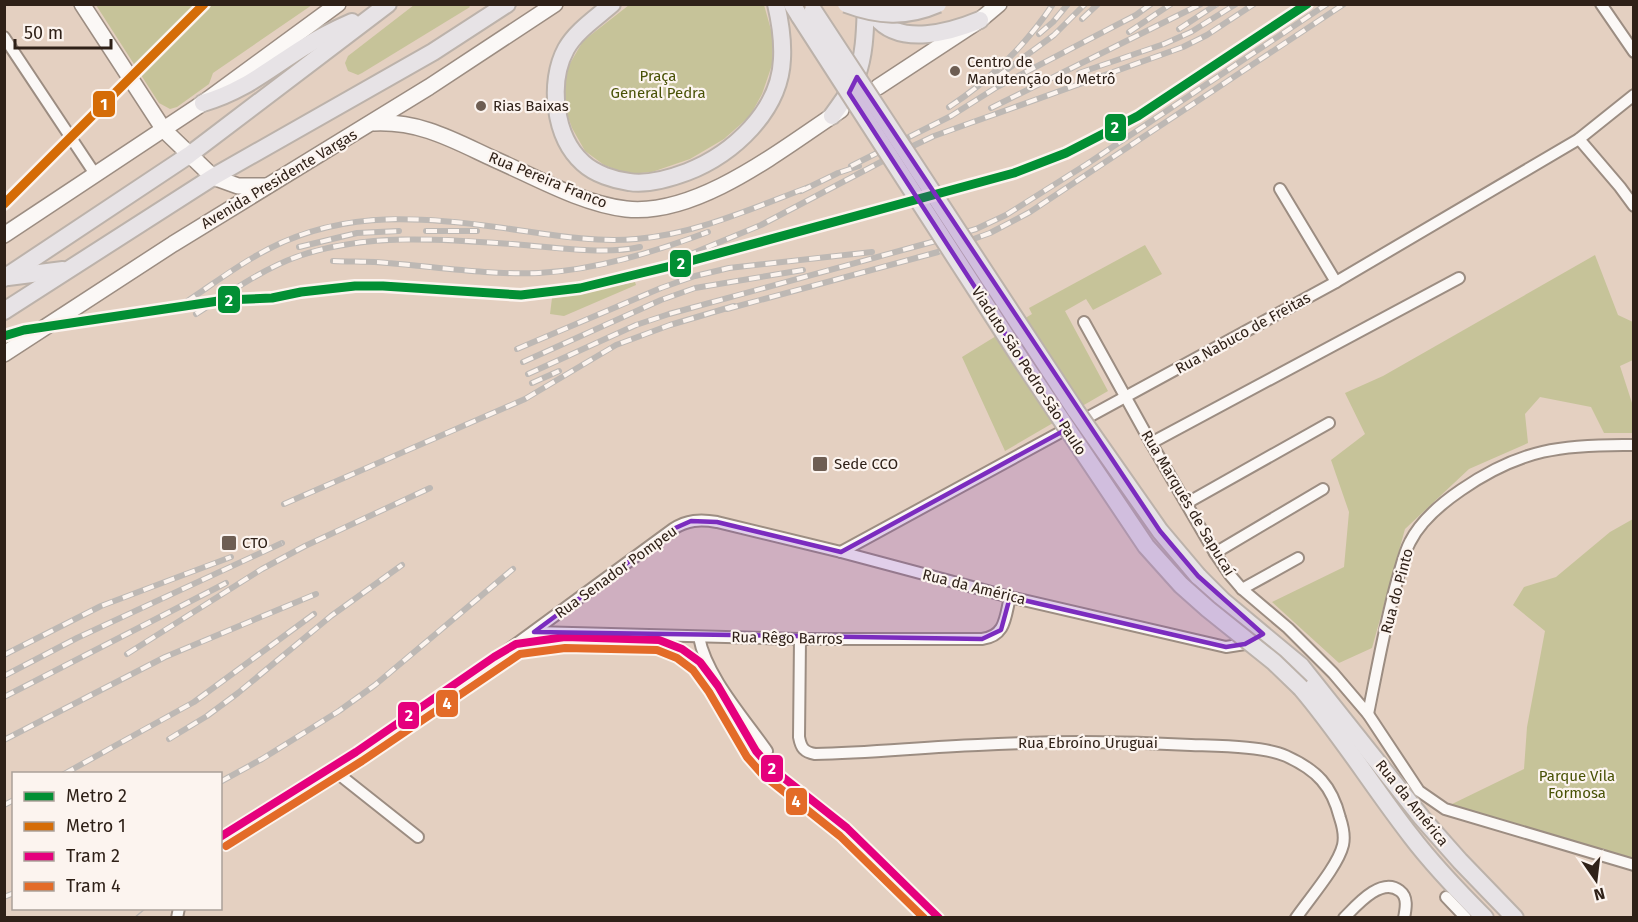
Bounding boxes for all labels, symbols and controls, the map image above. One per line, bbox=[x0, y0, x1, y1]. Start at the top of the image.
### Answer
scale bar bbox=[15, 12, 111, 50]
text: 50 m bbox=[24, 22, 63, 44]
place label: Centro de Manutenção do Metrô bbox=[967, 53, 1116, 88]
marker: Centro de Manutenção do Metrô bbox=[948, 64, 962, 78]
park label: Praça General Pedra bbox=[610, 67, 706, 102]
line badge: 1 bbox=[92, 90, 116, 118]
text: 1 bbox=[100, 95, 108, 114]
place label: Rias Baixas bbox=[493, 97, 569, 115]
marker: Rias Baixas bbox=[474, 99, 488, 113]
line badge: 2 bbox=[1104, 113, 1127, 142]
text: 2 bbox=[1111, 118, 1119, 137]
street label: Avenida Presidente Vargas bbox=[198, 125, 360, 233]
street label: Rua Pereira Franco bbox=[486, 148, 610, 212]
line badge: 2 bbox=[669, 249, 692, 278]
text: 2 bbox=[677, 254, 685, 273]
street label: Viaduto São Pedro-São Paulo bbox=[968, 283, 1090, 459]
line badge: 2 bbox=[217, 285, 241, 314]
street label: Rua Nabuco de Freitas bbox=[1172, 288, 1314, 378]
text: 2 bbox=[225, 291, 233, 310]
street label: Rua Marquês de Sapucaí bbox=[1137, 427, 1239, 579]
marker: Sede CCO bbox=[811, 455, 829, 473]
place label: Sede CCO bbox=[834, 455, 898, 473]
street label: Rua Senador Pompeu bbox=[551, 522, 681, 622]
marker: CTO bbox=[220, 534, 238, 552]
place label: CTO bbox=[242, 534, 268, 552]
street label: Rua do Pinto bbox=[1377, 546, 1417, 636]
street label: Rua da América bbox=[920, 565, 1028, 609]
street label: Rua Rêgo Barros bbox=[731, 628, 843, 648]
line badge: 4 bbox=[435, 689, 459, 718]
text: 4 bbox=[442, 694, 452, 713]
line badge: 2 bbox=[397, 701, 420, 730]
text: 2 bbox=[405, 706, 413, 725]
street label: Rua Ebroíno Uruguai bbox=[1018, 734, 1158, 752]
line badge: 2 bbox=[760, 754, 784, 783]
street label: Rua da América bbox=[1372, 756, 1452, 850]
text: 2 bbox=[768, 759, 776, 778]
park label: Parque Vila Formosa bbox=[1539, 767, 1615, 802]
legend bbox=[12, 772, 222, 910]
text: Metro 2 bbox=[66, 785, 127, 807]
line badge: 4 bbox=[785, 787, 808, 816]
text: 4 bbox=[791, 792, 801, 811]
text: Metro 1 bbox=[66, 815, 126, 837]
text: Tram 2 bbox=[66, 845, 120, 867]
north arrow bbox=[1566, 850, 1626, 910]
text: Tram 4 bbox=[66, 875, 121, 897]
text: N bbox=[1592, 884, 1607, 905]

